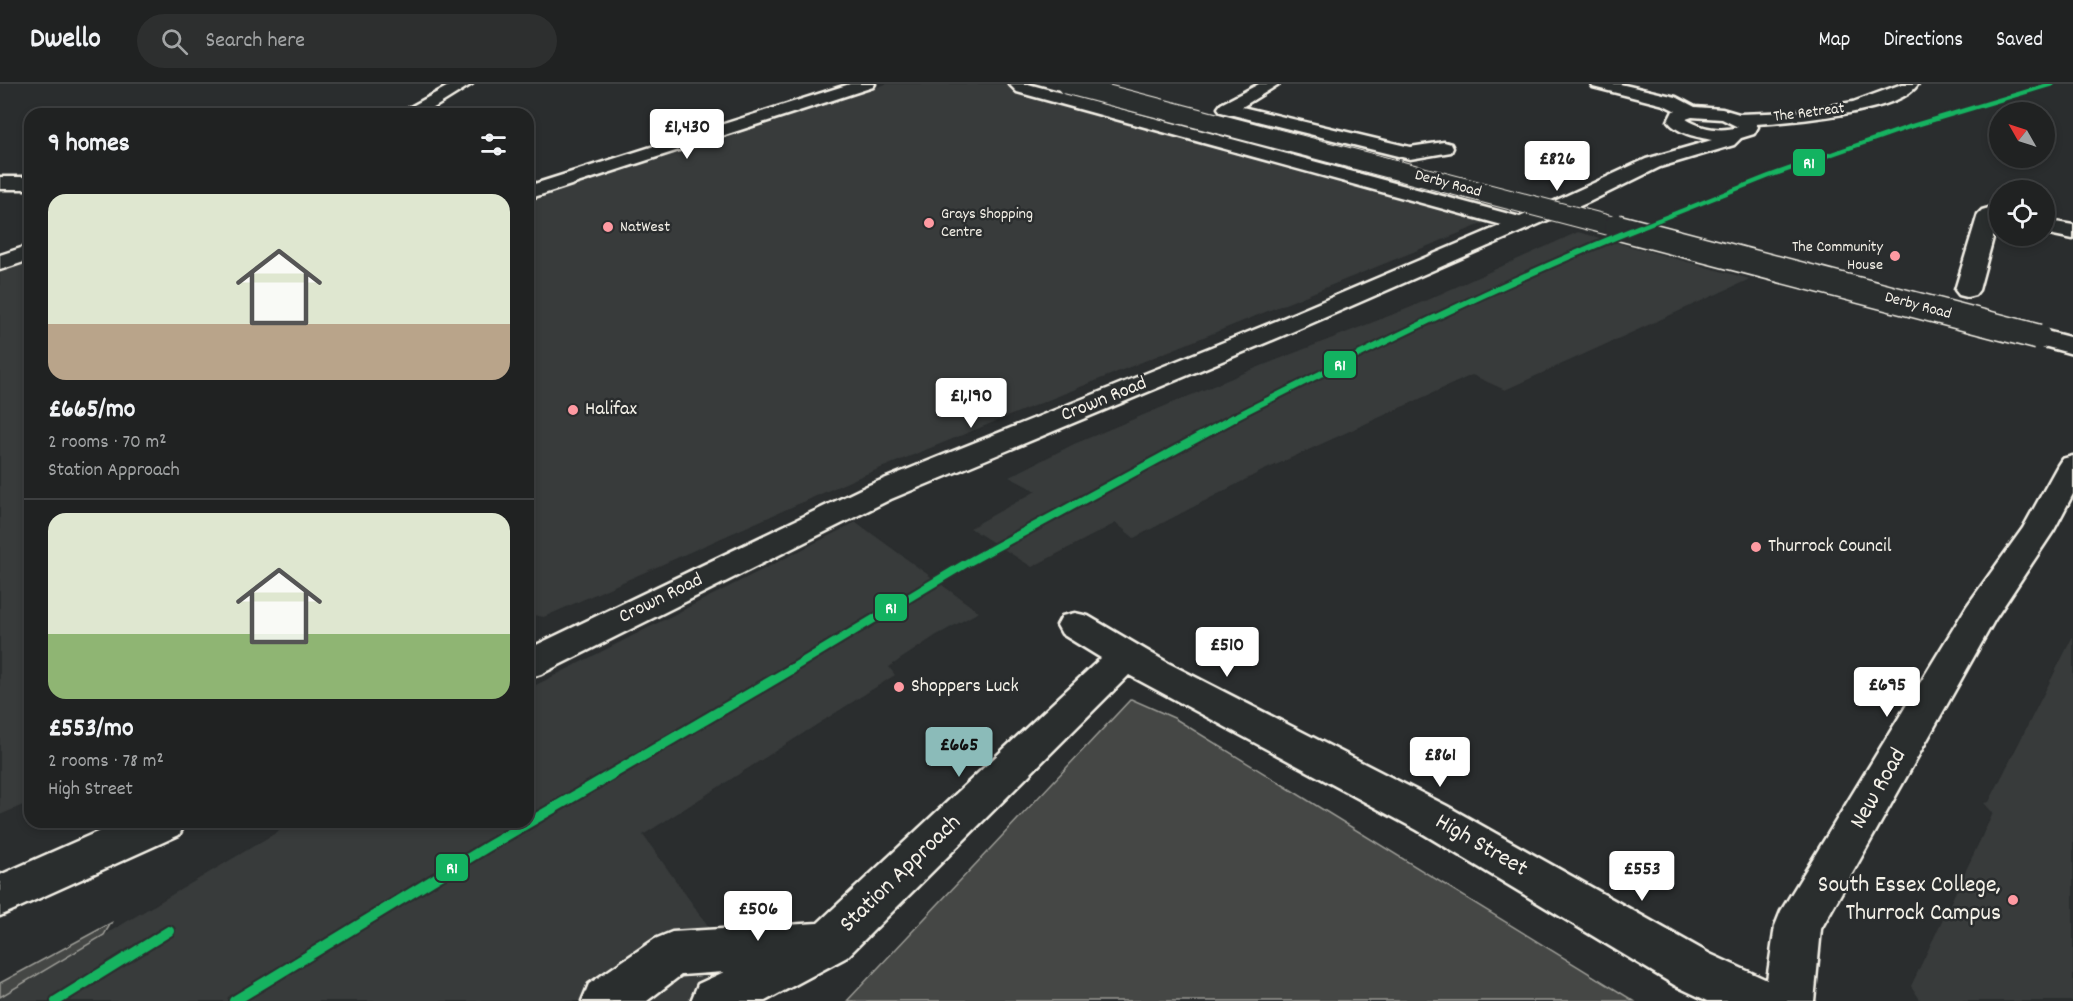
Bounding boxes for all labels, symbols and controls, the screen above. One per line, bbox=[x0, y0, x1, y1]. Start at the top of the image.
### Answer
search box bbox=[137, 14, 557, 68]
text: Dwello bbox=[30, 21, 101, 61]
icon: search bbox=[158, 25, 191, 58]
text: Search here bbox=[206, 26, 305, 57]
text: Map bbox=[1819, 26, 1850, 56]
text: Directions bbox=[1883, 26, 1963, 56]
text: Saved bbox=[1996, 26, 2043, 56]
street label: The Retreat bbox=[1772, 97, 1846, 129]
north arrow bbox=[1989, 102, 2055, 168]
map controls bbox=[1989, 102, 2055, 246]
pin: £1,430 bbox=[638, 109, 736, 160]
text: £1,430 bbox=[664, 114, 710, 142]
text: 9 homes bbox=[48, 126, 130, 163]
icon: filters bbox=[477, 128, 510, 161]
pin: £826 bbox=[1521, 141, 1593, 192]
text: £826 bbox=[1539, 146, 1575, 174]
line badge: R1 bbox=[1792, 148, 1826, 177]
text: R1 bbox=[1803, 153, 1815, 176]
street label: Derby Road bbox=[1412, 164, 1484, 204]
button: locate bbox=[1989, 180, 2055, 246]
place label: Grays Shopping Centre bbox=[941, 203, 1033, 244]
place label: NatWest bbox=[620, 216, 670, 239]
marker: Grays Shopping Centre bbox=[922, 216, 936, 230]
marker: NatWest bbox=[601, 220, 615, 234]
icon: home bbox=[225, 233, 333, 341]
place label: The Community House bbox=[1792, 236, 1884, 277]
marker: The Community House bbox=[1888, 249, 1902, 263]
street label: Derby Road bbox=[1882, 286, 1954, 326]
line badge: R1 bbox=[1323, 350, 1357, 379]
text: R1 bbox=[1334, 355, 1346, 378]
street label: Crown Road bbox=[1057, 370, 1151, 430]
pin: £1,190 bbox=[922, 378, 1020, 429]
text: £1,190 bbox=[950, 383, 992, 411]
text: £665/mo bbox=[48, 392, 135, 429]
place label: Halifax bbox=[585, 396, 637, 424]
marker: Halifax bbox=[566, 403, 580, 417]
text: 2 rooms · 70 m² bbox=[48, 429, 167, 457]
text: Station Approach bbox=[48, 457, 180, 485]
place label: Thurrock Council bbox=[1768, 533, 1892, 561]
marker: Thurrock Council bbox=[1749, 540, 1763, 554]
icon: home bbox=[225, 552, 333, 660]
street label: Crown Road bbox=[614, 567, 708, 631]
line badge: R1 bbox=[874, 593, 908, 622]
text: R1 bbox=[885, 598, 897, 621]
pin: £510 bbox=[1191, 627, 1263, 678]
text: £510 bbox=[1210, 632, 1244, 660]
pin: £695 bbox=[1851, 667, 1923, 718]
text: £695 bbox=[1868, 672, 1906, 700]
place label: Shoppers Luck bbox=[911, 673, 1019, 701]
marker: Shoppers Luck bbox=[892, 680, 906, 694]
text: £553/mo bbox=[48, 711, 133, 748]
pin: £665 bbox=[923, 727, 995, 778]
text: £665 bbox=[940, 732, 978, 760]
pin: £861 bbox=[1404, 737, 1476, 788]
text: £861 bbox=[1424, 742, 1456, 770]
street label: New Road bbox=[1842, 742, 1916, 836]
text: 2 rooms · 78 m² bbox=[48, 748, 164, 776]
text: High Street bbox=[48, 776, 133, 804]
street label: High Street bbox=[1428, 806, 1534, 886]
street label: Station Approach bbox=[832, 807, 970, 941]
pin: £553 bbox=[1606, 851, 1678, 902]
line badge: R1 bbox=[435, 853, 469, 882]
text: £553 bbox=[1623, 856, 1661, 884]
text: R1 bbox=[446, 858, 458, 881]
place label: South Essex College, Thurrock Campus bbox=[1818, 869, 2001, 931]
pin: £506 bbox=[722, 891, 794, 942]
marker: South Essex College, Thurrock Campus bbox=[2006, 893, 2020, 907]
text: £506 bbox=[738, 896, 778, 924]

